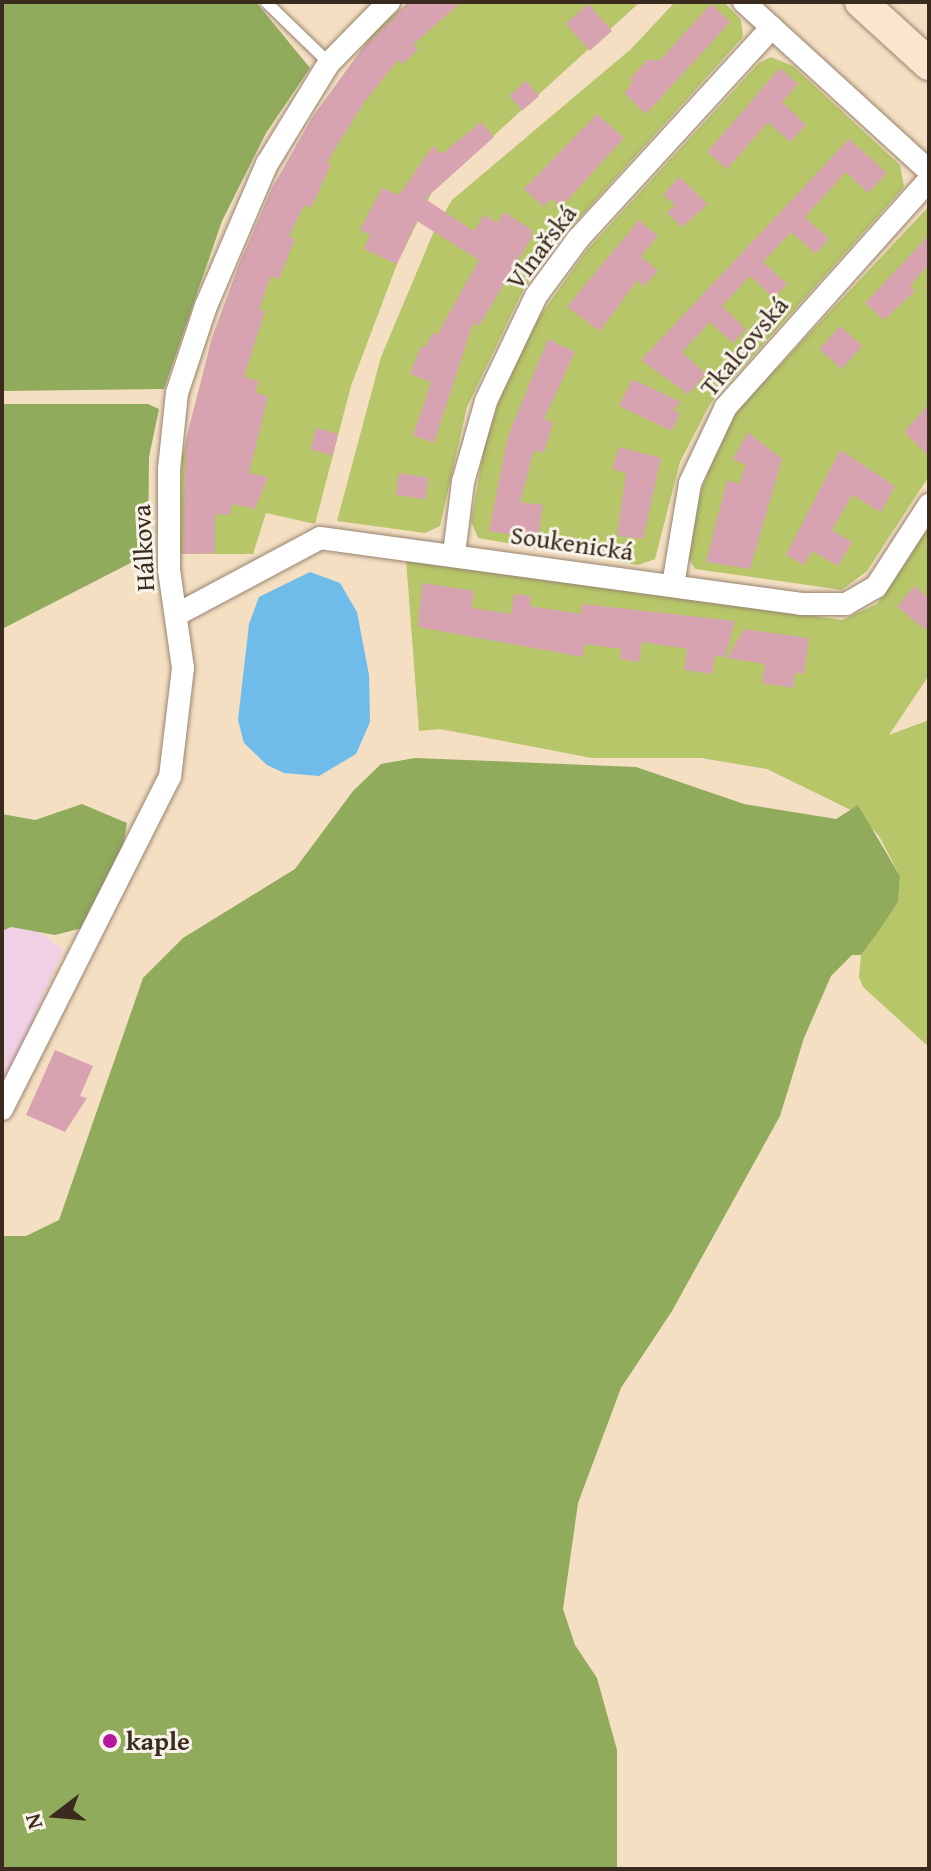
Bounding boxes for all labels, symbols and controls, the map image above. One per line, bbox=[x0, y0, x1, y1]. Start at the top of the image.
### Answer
street label: Vlnařská bbox=[499, 199, 583, 295]
street label: Tkalcovská bbox=[693, 290, 795, 402]
street label: Hálkova bbox=[125, 504, 161, 592]
street label: Soukenická bbox=[509, 519, 635, 567]
place label: kaple bbox=[126, 1725, 190, 1757]
marker: kaple bbox=[101, 1732, 119, 1750]
north arrow bbox=[16, 1775, 96, 1855]
text: N bbox=[16, 1810, 50, 1833]

